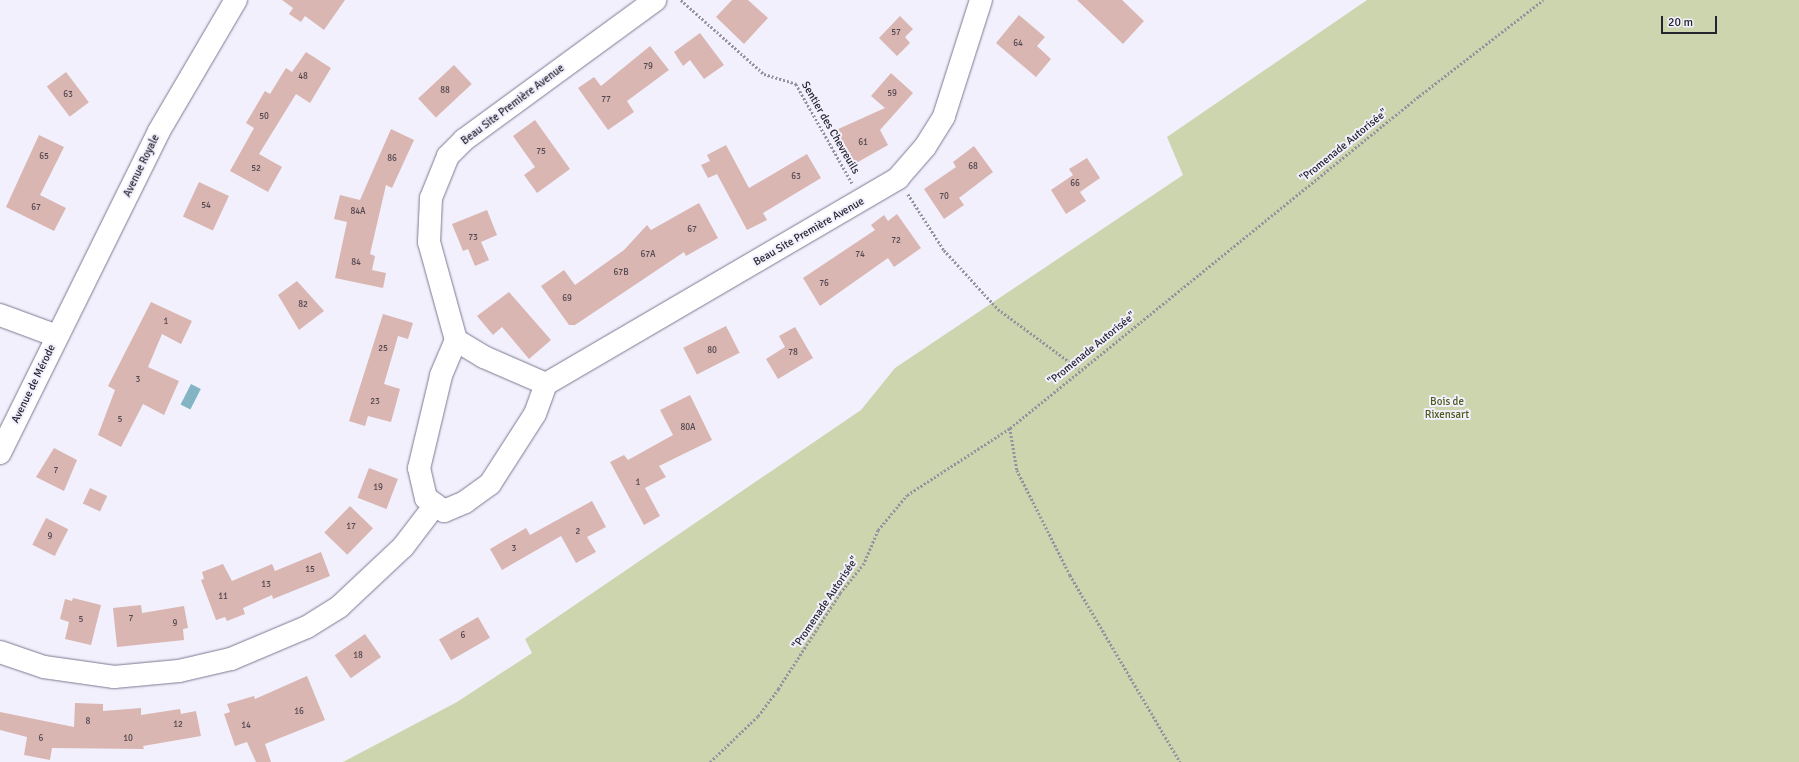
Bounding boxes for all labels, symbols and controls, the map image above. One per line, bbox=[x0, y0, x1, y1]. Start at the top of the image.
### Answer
scale bar bbox=[1663, 8, 1719, 34]
text: 20 m bbox=[1668, 15, 1693, 30]
house number: 57 bbox=[891, 28, 901, 38]
house number: 64 bbox=[1013, 39, 1023, 49]
street label: Beau Site Première Avenue bbox=[459, 62, 567, 148]
house number: 79 bbox=[643, 62, 653, 72]
house number: 48 bbox=[298, 72, 308, 82]
street label: Sentier des Chevreuils bbox=[798, 79, 862, 177]
house number: 88 bbox=[440, 86, 450, 96]
house number: 59 bbox=[887, 89, 897, 99]
house number: 63 bbox=[63, 90, 73, 100]
house number: 77 bbox=[601, 95, 611, 105]
street label: "Promenade Autorisée" bbox=[1298, 107, 1390, 185]
house number: 50 bbox=[259, 112, 269, 122]
street label: Avenue Royale bbox=[121, 133, 163, 199]
house number: 61 bbox=[858, 138, 868, 148]
house number: 75 bbox=[536, 147, 546, 157]
house number: 65 bbox=[39, 152, 49, 162]
house number: 86 bbox=[387, 154, 397, 164]
house number: 68 bbox=[968, 162, 978, 172]
house number: 52 bbox=[251, 164, 261, 174]
house number: 63 bbox=[791, 172, 801, 182]
house number: 66 bbox=[1070, 179, 1080, 189]
house number: 70 bbox=[939, 192, 949, 202]
street label: Beau Site Première Avenue bbox=[751, 195, 867, 269]
house number: 54 bbox=[201, 201, 211, 211]
house number: 67 bbox=[31, 203, 41, 213]
house number: 84A bbox=[350, 207, 366, 217]
house number: 67 bbox=[687, 225, 697, 235]
house number: 73 bbox=[468, 233, 478, 243]
house number: 72 bbox=[891, 236, 901, 246]
house number: 67A bbox=[640, 250, 656, 260]
house number: 74 bbox=[855, 250, 865, 260]
house number: 84 bbox=[351, 258, 361, 268]
house number: 67B bbox=[613, 268, 629, 278]
house number: 76 bbox=[819, 279, 829, 289]
house number: 69 bbox=[562, 294, 572, 304]
house number: 82 bbox=[298, 300, 308, 310]
street label: "Promenade Autorisée" bbox=[1046, 310, 1138, 388]
house number: 1 bbox=[164, 317, 168, 327]
street label: Avenue de Mérode bbox=[9, 343, 59, 425]
house number: 25 bbox=[378, 344, 388, 354]
house number: 80 bbox=[707, 346, 717, 356]
house number: 78 bbox=[788, 348, 798, 358]
house number: 3 bbox=[136, 375, 140, 385]
park label: Bois de Rixensart bbox=[1425, 396, 1469, 422]
house number: 23 bbox=[370, 397, 380, 407]
house number: 5 bbox=[118, 415, 122, 425]
house number: 80A bbox=[680, 423, 696, 433]
house number: 7 bbox=[54, 466, 58, 476]
house number: 1 bbox=[636, 478, 640, 488]
house number: 19 bbox=[373, 483, 383, 493]
house number: 17 bbox=[346, 522, 356, 532]
house number: 2 bbox=[576, 527, 580, 537]
house number: 9 bbox=[48, 532, 52, 542]
house number: 3 bbox=[512, 544, 516, 554]
street label: "Promenade Autorisée" bbox=[790, 554, 862, 652]
house number: 15 bbox=[305, 565, 315, 575]
house number: 13 bbox=[261, 580, 271, 590]
house number: 11 bbox=[218, 592, 228, 602]
house number: 7 bbox=[129, 614, 133, 624]
house number: 5 bbox=[79, 615, 83, 625]
house number: 9 bbox=[173, 619, 177, 629]
house number: 6 bbox=[461, 631, 465, 641]
house number: 18 bbox=[353, 651, 363, 661]
house number: 16 bbox=[294, 707, 304, 717]
house number: 8 bbox=[86, 717, 90, 727]
house number: 12 bbox=[173, 720, 183, 730]
house number: 14 bbox=[241, 721, 251, 731]
house number: 6 bbox=[39, 734, 43, 744]
house number: 10 bbox=[123, 734, 133, 744]

